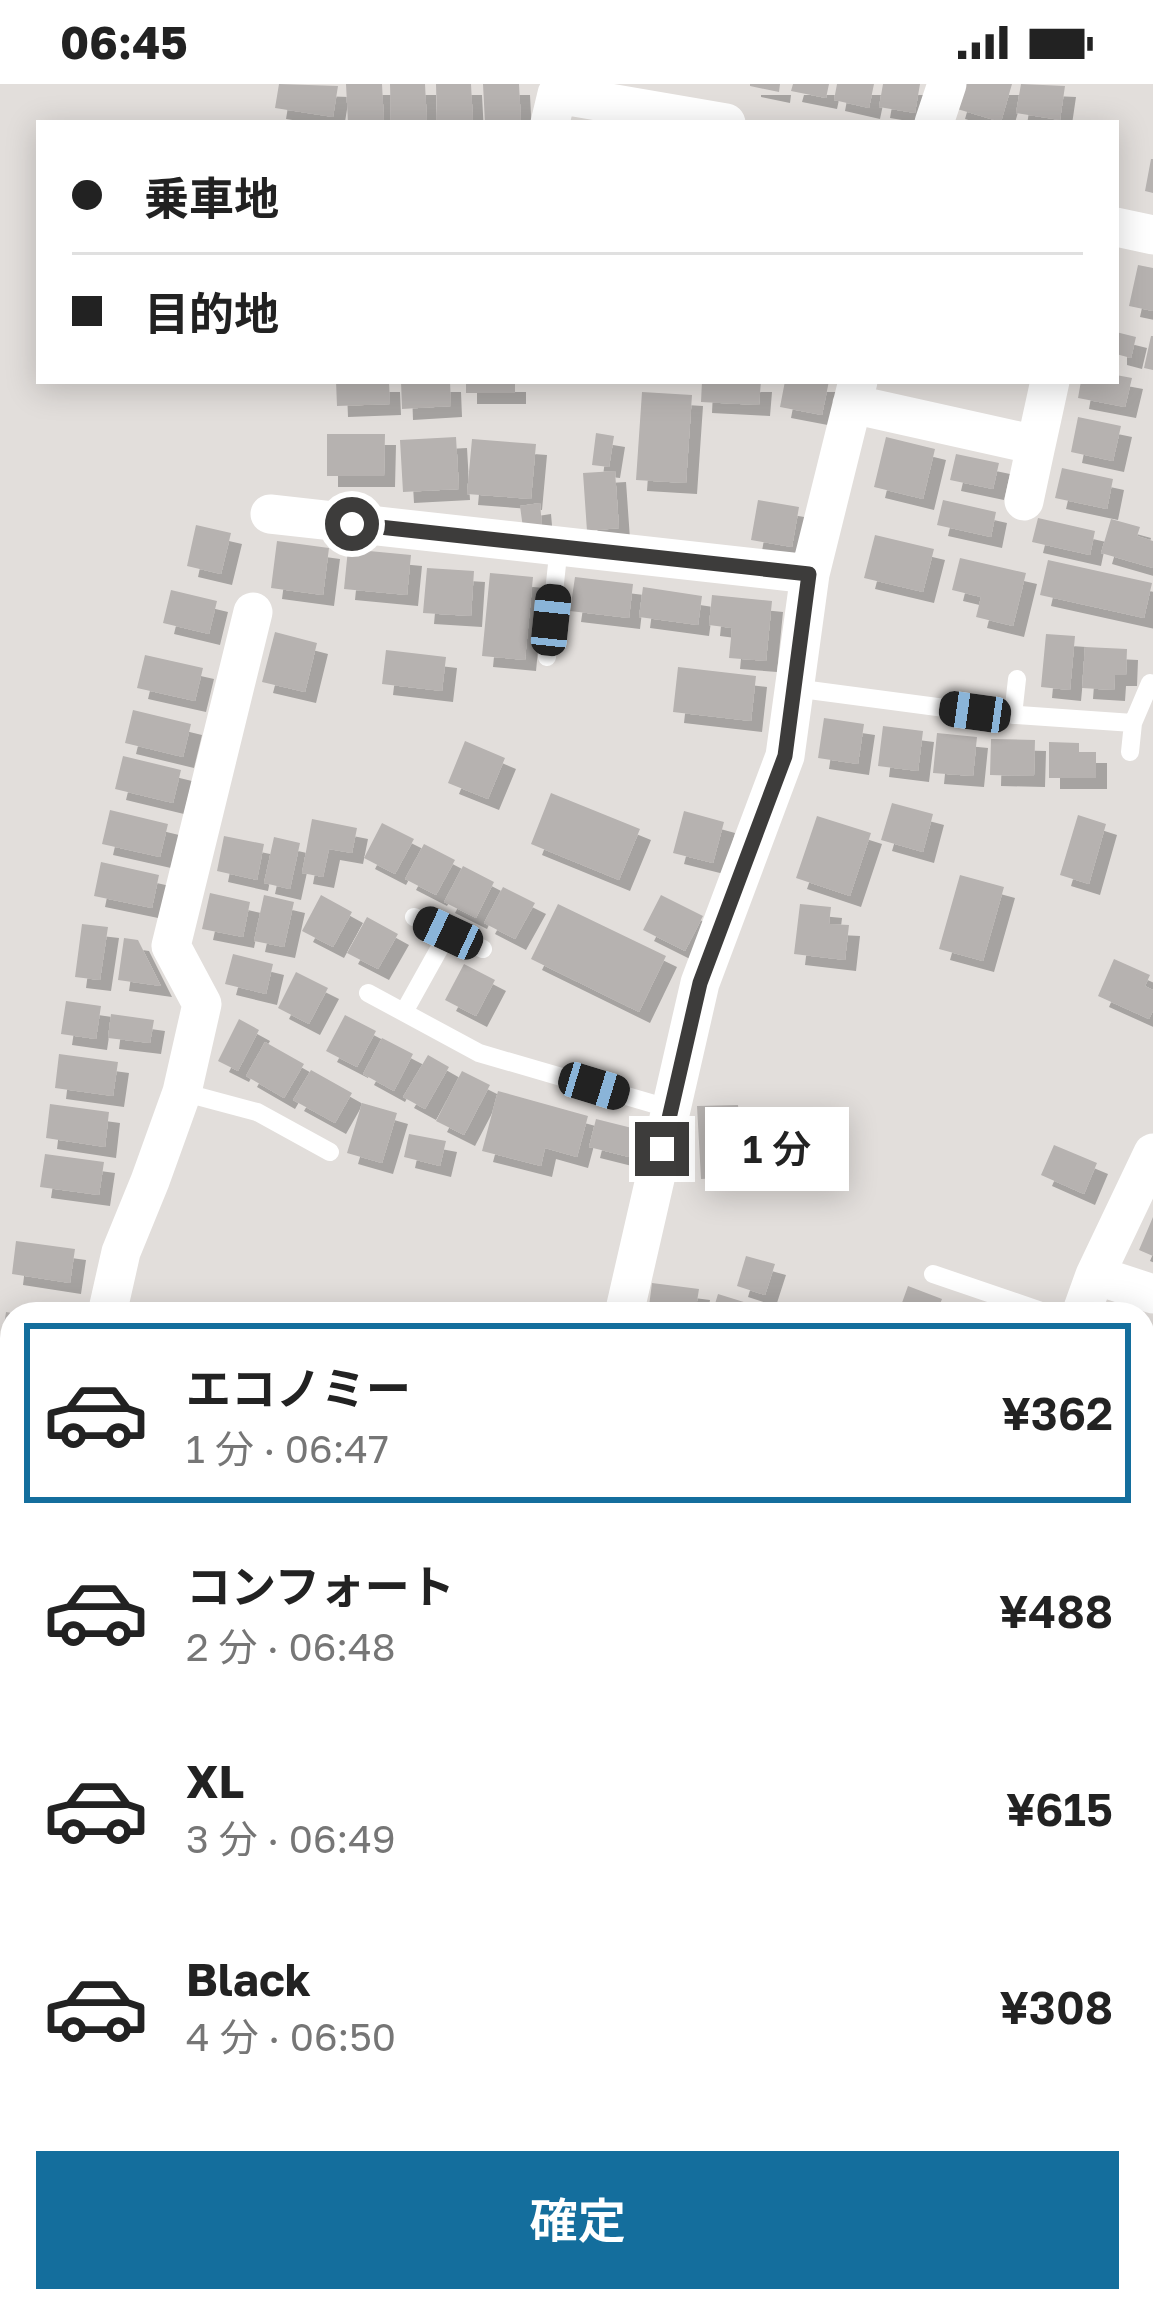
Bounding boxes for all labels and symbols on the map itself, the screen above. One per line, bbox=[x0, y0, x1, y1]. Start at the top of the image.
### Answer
route start bbox=[325, 497, 379, 551]
car bbox=[529, 582, 573, 658]
car bbox=[937, 689, 1013, 735]
car bbox=[408, 901, 488, 965]
car bbox=[554, 1058, 634, 1114]
callout: 1 分 bbox=[704, 1107, 848, 1191]
route end bbox=[635, 1122, 689, 1176]

